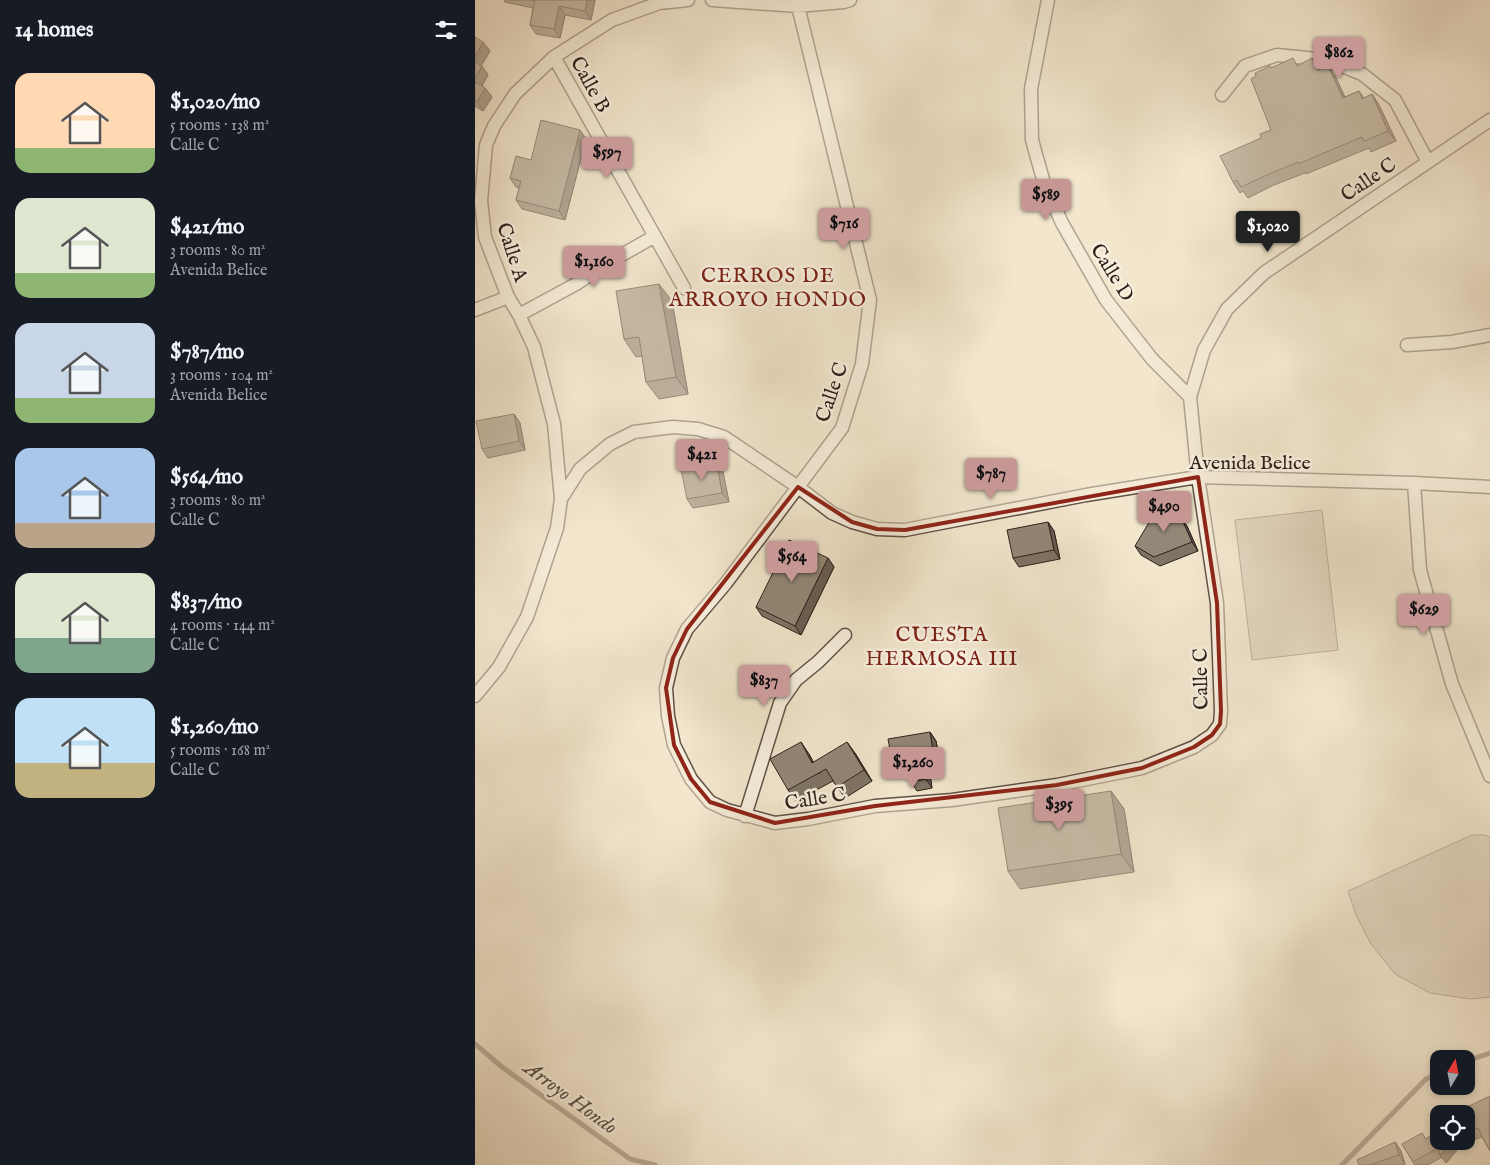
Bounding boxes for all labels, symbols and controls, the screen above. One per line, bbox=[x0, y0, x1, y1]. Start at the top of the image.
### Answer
icon: filters bbox=[432, 16, 460, 44]
text: 14 homes bbox=[15, 17, 93, 44]
pin: $862 bbox=[1309, 36, 1369, 79]
text: $862 bbox=[1324, 43, 1354, 63]
street label: Calle B bbox=[564, 52, 615, 117]
text: $1,020/mo bbox=[170, 89, 260, 116]
icon: home bbox=[55, 93, 115, 153]
text: 5 rooms · 138 m² bbox=[170, 116, 269, 136]
text: Calle C bbox=[170, 136, 219, 156]
pin: $597 bbox=[577, 136, 637, 179]
text: $597 bbox=[592, 143, 622, 163]
street label: Calle C bbox=[1336, 153, 1401, 208]
pin: $589 bbox=[1016, 178, 1076, 221]
text: $589 bbox=[1032, 185, 1060, 205]
pin: $716 bbox=[814, 208, 874, 250]
pin: $1,020 bbox=[1227, 210, 1309, 253]
text: $421/mo bbox=[170, 214, 244, 241]
text: $716 bbox=[829, 214, 859, 234]
text: $1,020 bbox=[1247, 217, 1289, 237]
icon: home bbox=[55, 218, 115, 278]
street label: Calle A bbox=[490, 220, 533, 286]
street label: Calle D bbox=[1084, 239, 1139, 306]
text: 3 rooms · 80 m² bbox=[170, 241, 266, 261]
pin: $1,160 bbox=[553, 246, 635, 288]
text: $1,160 bbox=[574, 252, 614, 272]
text: Avenida Belice bbox=[170, 261, 267, 281]
district label: CERROS DE ARROYO HONDO bbox=[668, 263, 867, 314]
text: $787/mo bbox=[170, 339, 244, 366]
icon: home bbox=[55, 343, 115, 403]
street label: Calle C bbox=[811, 359, 854, 426]
text: 3 rooms · 104 m² bbox=[170, 366, 273, 386]
text: Avenida Belice bbox=[170, 386, 267, 406]
pin: $421 bbox=[672, 438, 732, 481]
text: $421 bbox=[687, 445, 717, 465]
street label: Avenida Belice bbox=[1188, 451, 1311, 476]
pin: $787 bbox=[961, 458, 1021, 500]
text: $564/mo bbox=[170, 464, 243, 491]
text: $787 bbox=[976, 464, 1006, 484]
icon: home bbox=[55, 468, 115, 528]
pin: $490 bbox=[1134, 490, 1194, 533]
text: 3 rooms · 80 m² bbox=[170, 491, 266, 511]
text: $490 bbox=[1148, 497, 1180, 517]
text: Calle C bbox=[170, 511, 219, 531]
pin: $564 bbox=[762, 540, 822, 583]
text: $564 bbox=[777, 547, 807, 567]
text: $837/mo bbox=[170, 589, 242, 616]
icon: home bbox=[55, 593, 115, 653]
pin: $629 bbox=[1394, 594, 1454, 636]
text: $629 bbox=[1409, 600, 1439, 620]
text: 4 rooms · 144 m² bbox=[170, 616, 275, 636]
district label: CUESTA HERMOSA III bbox=[865, 622, 1019, 673]
text: Calle C bbox=[170, 636, 219, 656]
street label: Calle C bbox=[1188, 648, 1215, 710]
pin: $837 bbox=[734, 664, 794, 707]
text: $837 bbox=[750, 671, 778, 691]
text: $1,260/mo bbox=[170, 714, 259, 741]
icon: home bbox=[55, 718, 115, 778]
text: 5 rooms · 168 m² bbox=[170, 741, 270, 761]
pin: $1,260 bbox=[872, 746, 954, 789]
text: $1,260 bbox=[892, 753, 934, 773]
text: Calle C bbox=[170, 761, 219, 781]
street label: Calle C bbox=[783, 782, 848, 817]
pin: $395 bbox=[1029, 788, 1089, 831]
text: $395 bbox=[1045, 795, 1073, 815]
north arrow bbox=[1430, 1050, 1475, 1095]
map controls bbox=[1430, 1050, 1475, 1150]
water label: Arroyo Hondo bbox=[516, 1054, 622, 1141]
button: locate bbox=[1430, 1105, 1475, 1150]

